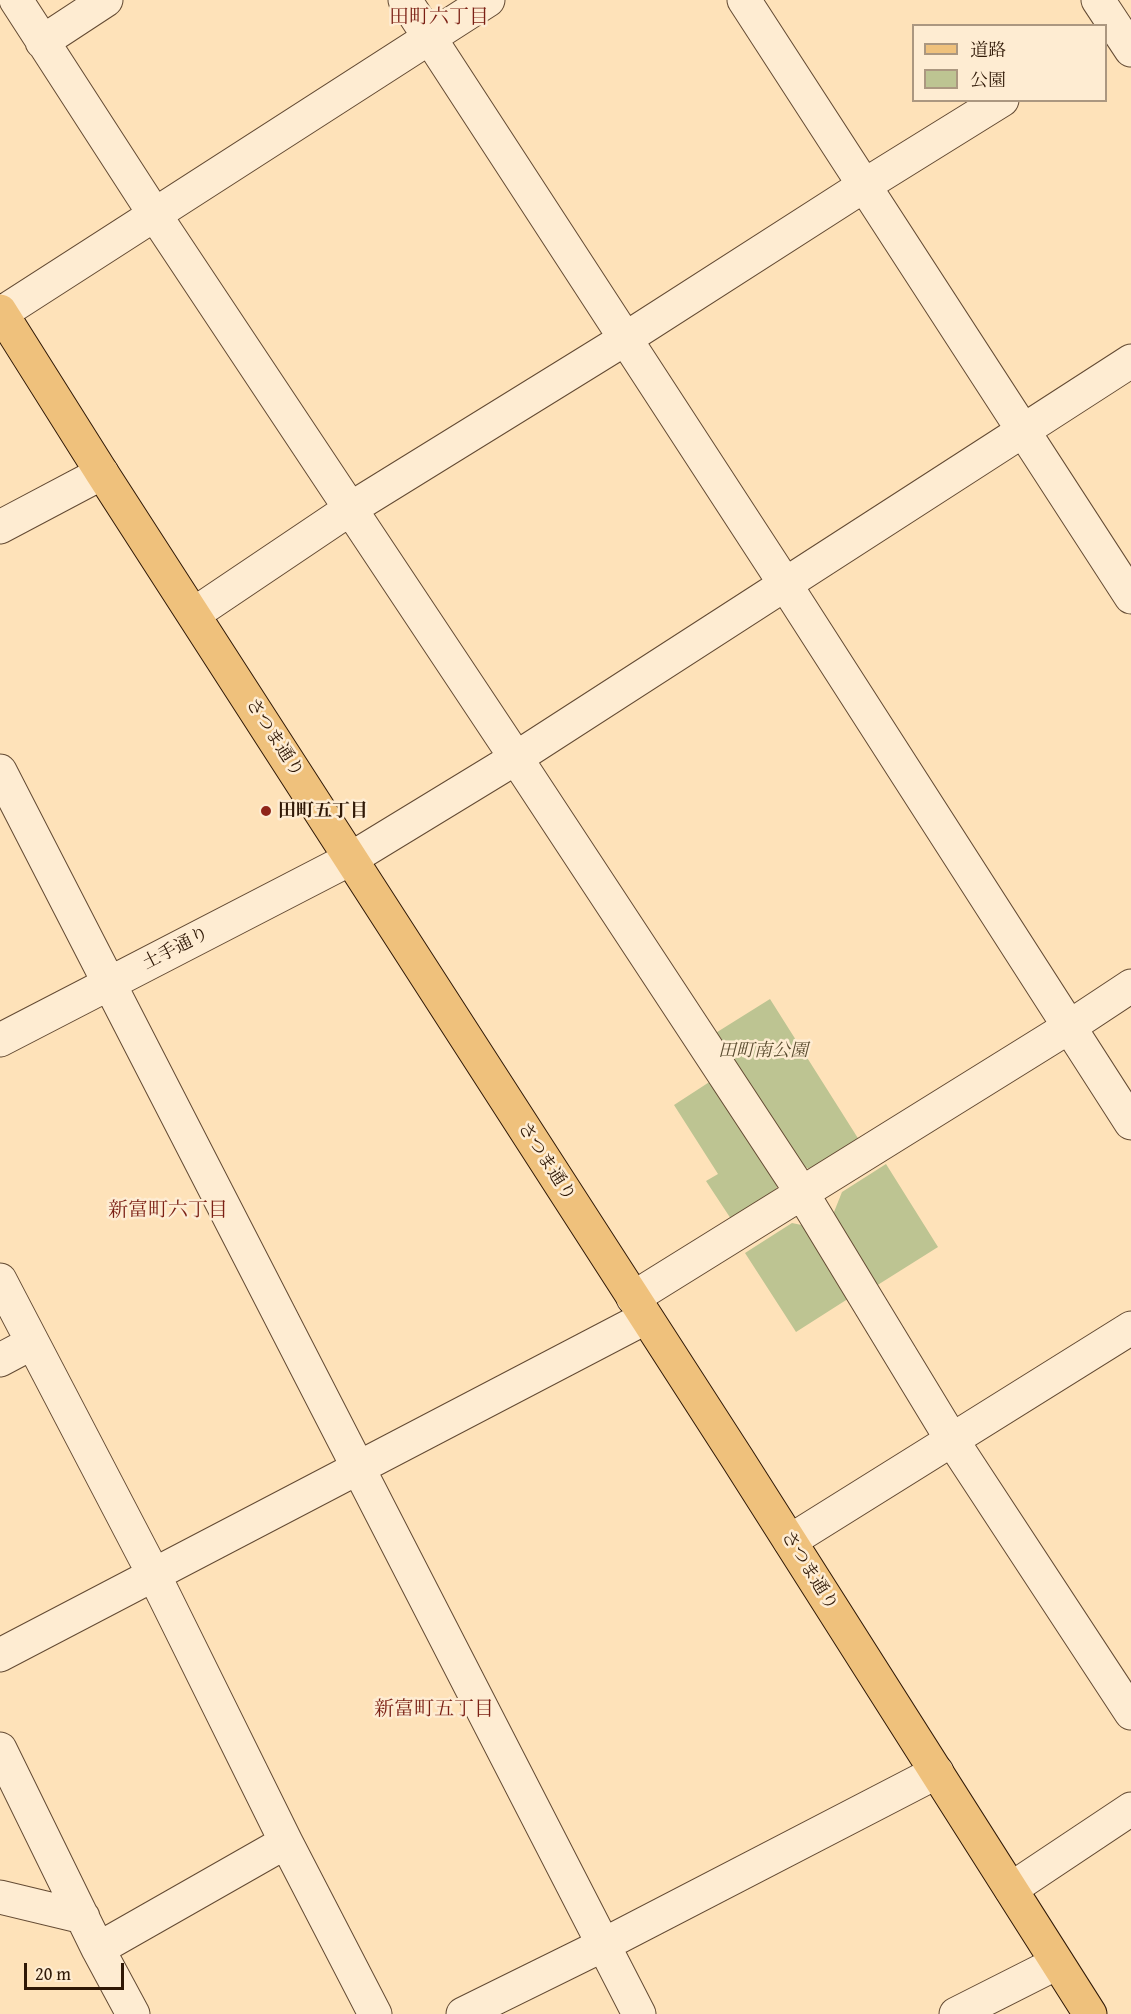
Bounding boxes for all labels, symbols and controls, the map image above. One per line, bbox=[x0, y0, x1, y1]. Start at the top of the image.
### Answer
district label: 田町六丁目 bbox=[389, 6, 489, 30]
legend bbox=[912, 24, 1107, 102]
text: 道路 bbox=[970, 36, 1006, 63]
text: 公園 bbox=[970, 66, 1006, 93]
street label: さつま通り bbox=[240, 694, 308, 782]
place label: 田町五丁目 bbox=[278, 800, 368, 822]
marker: 田町五丁目 bbox=[259, 804, 273, 818]
street label: 土手通り bbox=[139, 923, 213, 975]
park label: 田町南公園 bbox=[718, 1040, 808, 1062]
street label: さつま通り bbox=[512, 1118, 580, 1206]
district label: 新富町六丁目 bbox=[108, 1199, 228, 1223]
street label: さつま通り bbox=[776, 1527, 842, 1615]
district label: 新富町五丁目 bbox=[374, 1698, 494, 1722]
scale bar bbox=[27, 1951, 128, 1989]
text: 20 m bbox=[35, 1960, 71, 1987]

